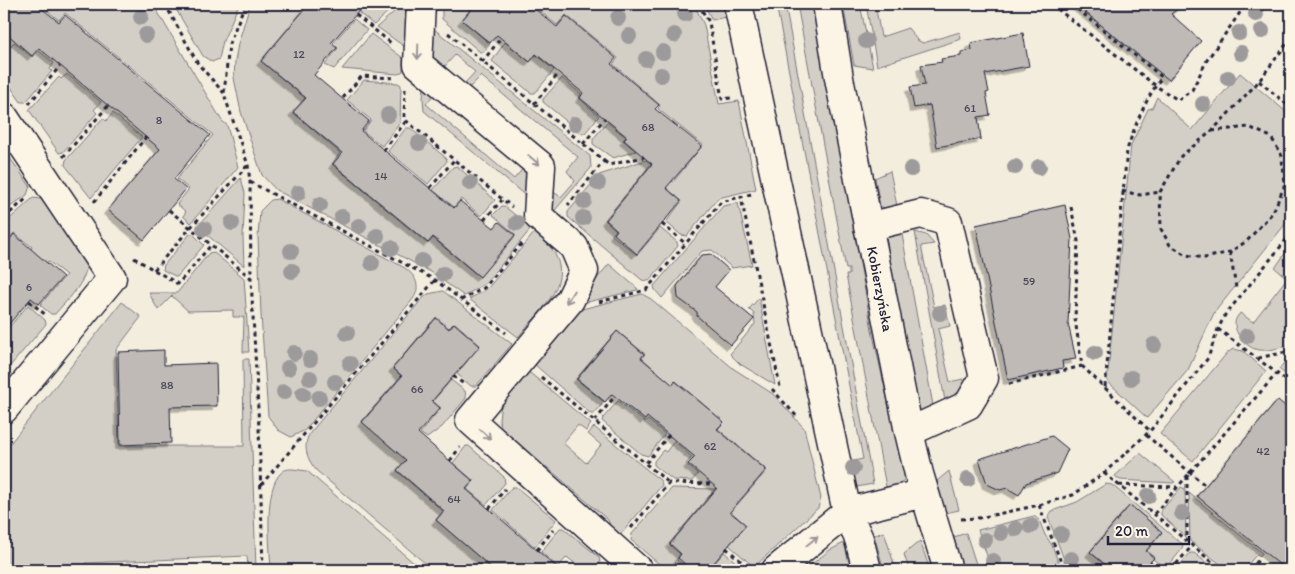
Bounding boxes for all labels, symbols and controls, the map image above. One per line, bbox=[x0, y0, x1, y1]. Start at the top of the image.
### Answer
one-way arrow bbox=[413, 44, 423, 60]
house number: 12 bbox=[293, 47, 306, 61]
house number: 61 bbox=[964, 101, 976, 115]
house number: 8 bbox=[156, 113, 163, 127]
house number: 68 bbox=[642, 120, 655, 134]
one-way arrow bbox=[527, 155, 540, 166]
house number: 14 bbox=[375, 169, 387, 183]
street label: Kobierzyńska bbox=[863, 245, 897, 333]
house number: 59 bbox=[1023, 274, 1035, 288]
house number: 6 bbox=[26, 280, 32, 294]
one-way arrow bbox=[565, 290, 575, 304]
house number: 88 bbox=[160, 378, 174, 392]
house number: 66 bbox=[411, 382, 423, 396]
one-way arrow bbox=[479, 428, 492, 440]
house number: 62 bbox=[704, 439, 717, 453]
house number: 42 bbox=[1256, 444, 1270, 458]
house number: 64 bbox=[447, 492, 461, 506]
scale bar bbox=[1108, 514, 1189, 546]
text: 20 m bbox=[1115, 522, 1149, 540]
one-way arrow bbox=[805, 535, 818, 547]

